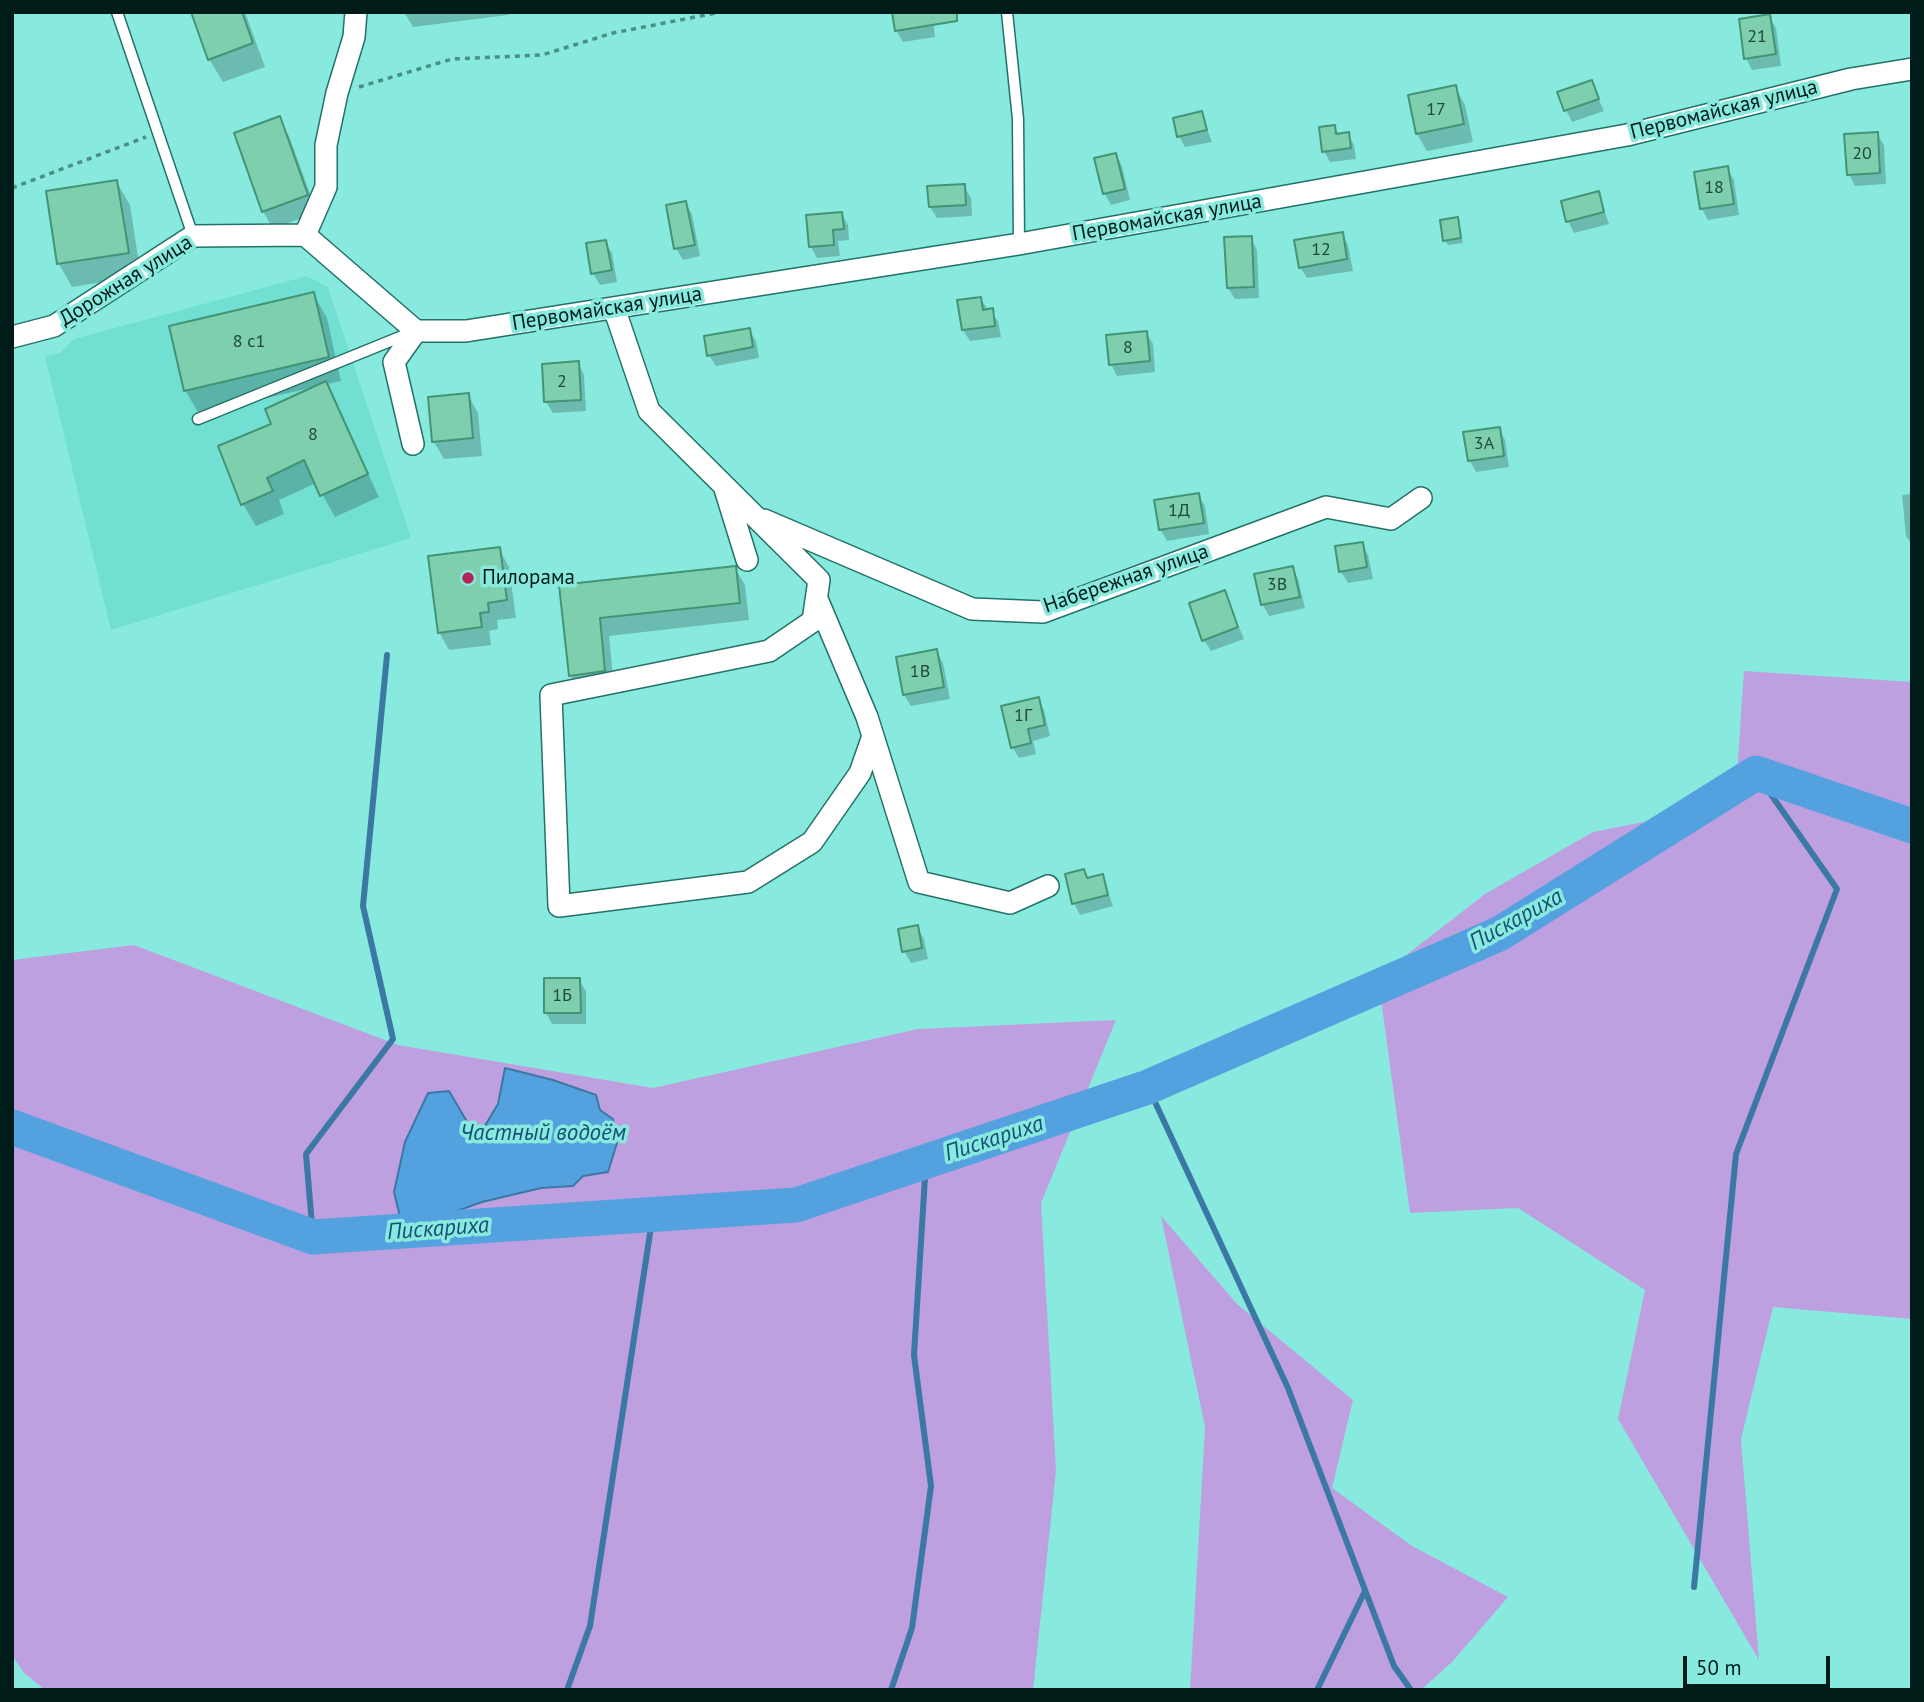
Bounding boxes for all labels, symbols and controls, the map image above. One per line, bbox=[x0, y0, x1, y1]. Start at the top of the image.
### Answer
house number: 21 bbox=[1747, 26, 1767, 48]
street label: Первомайская улица bbox=[1628, 75, 1820, 145]
house number: 17 bbox=[1426, 99, 1446, 121]
house number: 20 bbox=[1852, 143, 1872, 165]
house number: 18 bbox=[1704, 177, 1724, 199]
street label: Первомайская улица bbox=[1070, 189, 1264, 247]
street label: Дорожная улица bbox=[55, 230, 197, 332]
house number: 12 bbox=[1311, 239, 1331, 261]
street label: Первомайская улица bbox=[510, 282, 704, 336]
house number: 8 с1 bbox=[233, 331, 265, 353]
house number: 8 bbox=[1123, 337, 1133, 359]
house number: 2 bbox=[557, 371, 567, 393]
house number: 8 bbox=[308, 424, 318, 446]
house number: 3А bbox=[1474, 433, 1494, 455]
house number: 1Д bbox=[1168, 500, 1190, 522]
street label: Набережная улица bbox=[1040, 539, 1212, 619]
place label: Пилорама bbox=[482, 565, 575, 591]
marker: Пилорама bbox=[460, 570, 476, 586]
house number: 3В bbox=[1267, 574, 1287, 596]
house number: 1В bbox=[910, 661, 930, 683]
house number: 1Г bbox=[1014, 705, 1032, 727]
water label: Пискариха bbox=[1465, 883, 1567, 957]
house number: 1Б bbox=[552, 985, 572, 1007]
water label: Пискариха bbox=[941, 1110, 1047, 1168]
water label: Частный водоём bbox=[460, 1119, 626, 1147]
water label: Пискариха bbox=[386, 1212, 490, 1246]
scale bar bbox=[1686, 1642, 1833, 1686]
text: 50 m bbox=[1696, 1654, 1742, 1681]

